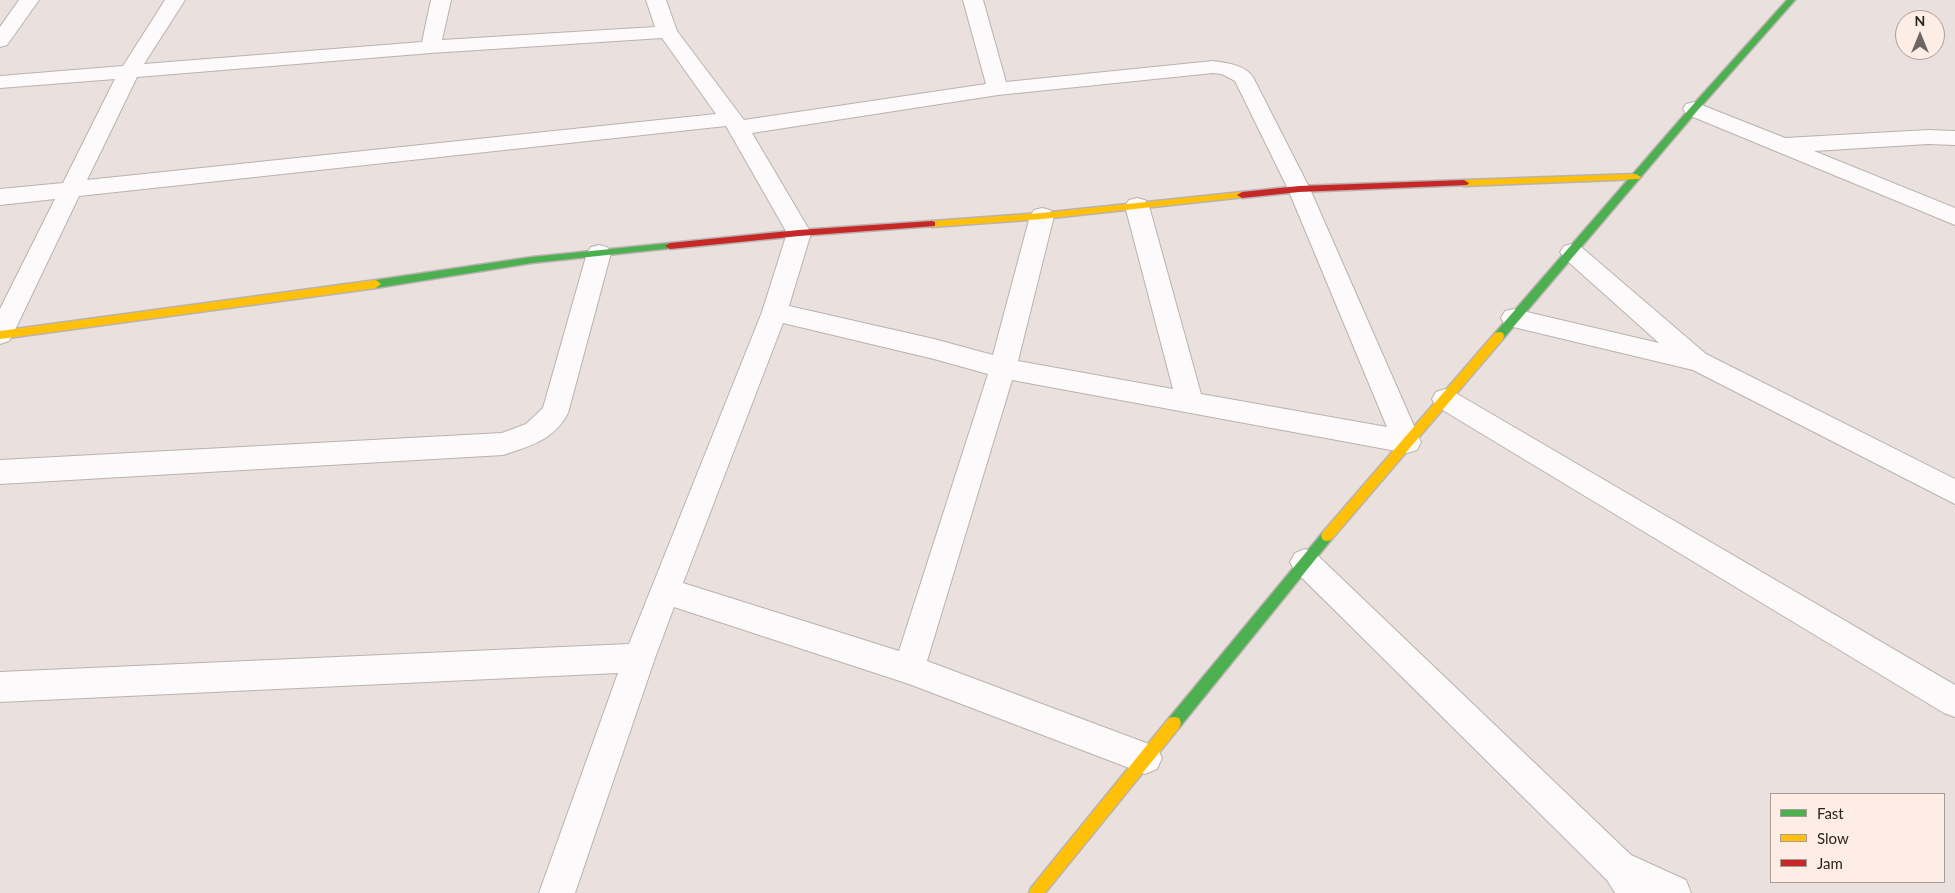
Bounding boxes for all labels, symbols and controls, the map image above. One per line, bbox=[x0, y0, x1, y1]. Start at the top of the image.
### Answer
north arrow bbox=[1895, 10, 1945, 60]
text: N bbox=[1915, 12, 1925, 29]
legend bbox=[1770, 793, 1945, 883]
text: Fast bbox=[1817, 804, 1844, 822]
text: Slow bbox=[1817, 829, 1849, 847]
text: Jam bbox=[1817, 854, 1843, 872]

